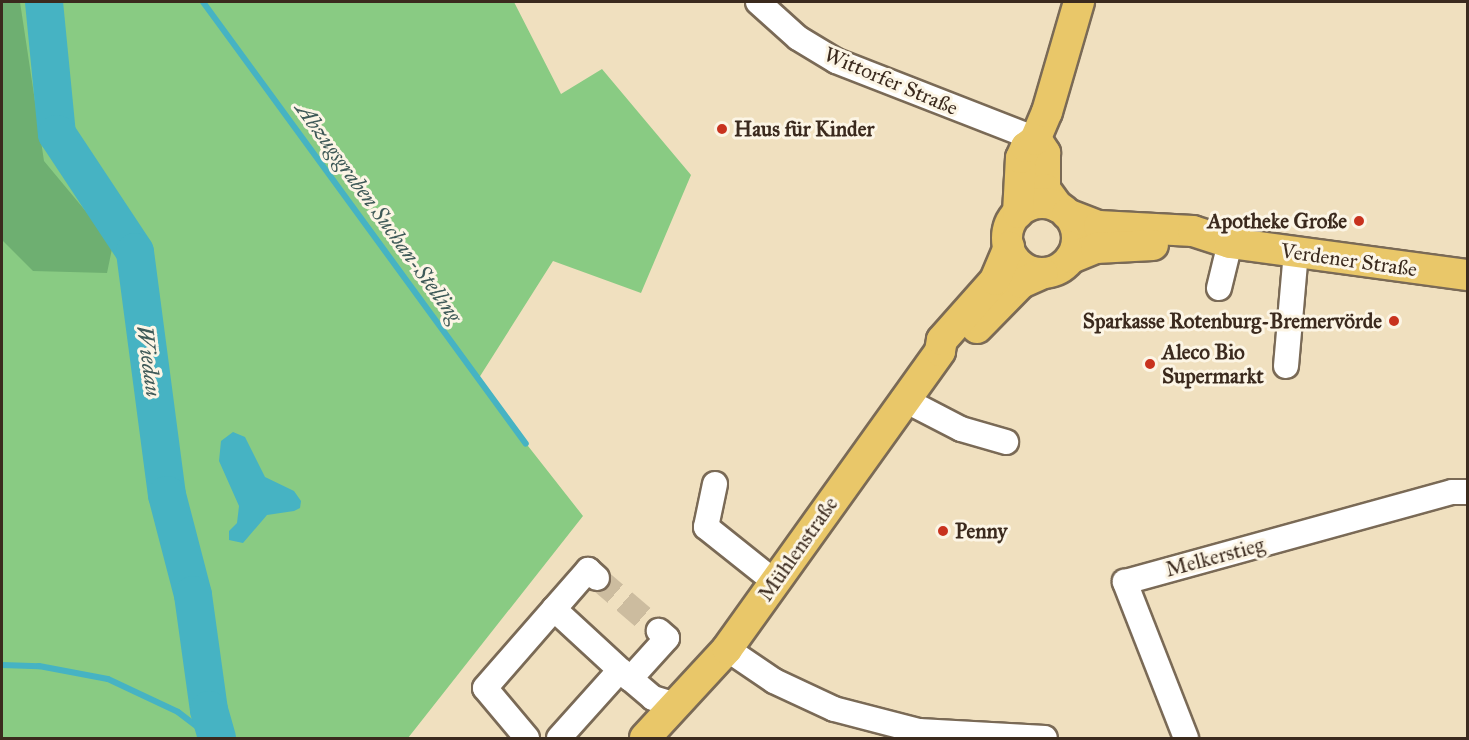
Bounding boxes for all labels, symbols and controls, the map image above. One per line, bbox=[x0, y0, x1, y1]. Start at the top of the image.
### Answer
street label: Wittorfer Straße bbox=[820, 41, 962, 121]
water label: Abzugsgraben Suchan-Stelling bbox=[290, 96, 468, 328]
place label: Haus für Kinder bbox=[734, 116, 874, 142]
marker: Haus für Kinder bbox=[715, 122, 729, 136]
place label: Apotheke Große bbox=[1208, 208, 1347, 234]
marker: Apotheke Große bbox=[1352, 214, 1366, 228]
street label: Verdener Straße bbox=[1279, 238, 1419, 282]
place label: Sparkasse Rotenburg-Bremervörde bbox=[1083, 308, 1382, 334]
marker: Sparkasse Rotenburg-Bremervörde bbox=[1387, 314, 1401, 328]
water label: Wiedau bbox=[131, 324, 167, 398]
place label: Aleco Bio Supermarkt bbox=[1162, 339, 1264, 389]
marker: Aleco Bio Supermarkt bbox=[1143, 357, 1157, 371]
street label: Mühlenstraße bbox=[753, 492, 843, 606]
place label: Penny bbox=[955, 518, 1007, 544]
marker: Penny bbox=[936, 524, 950, 538]
street label: Melkerstieg bbox=[1163, 532, 1267, 582]

